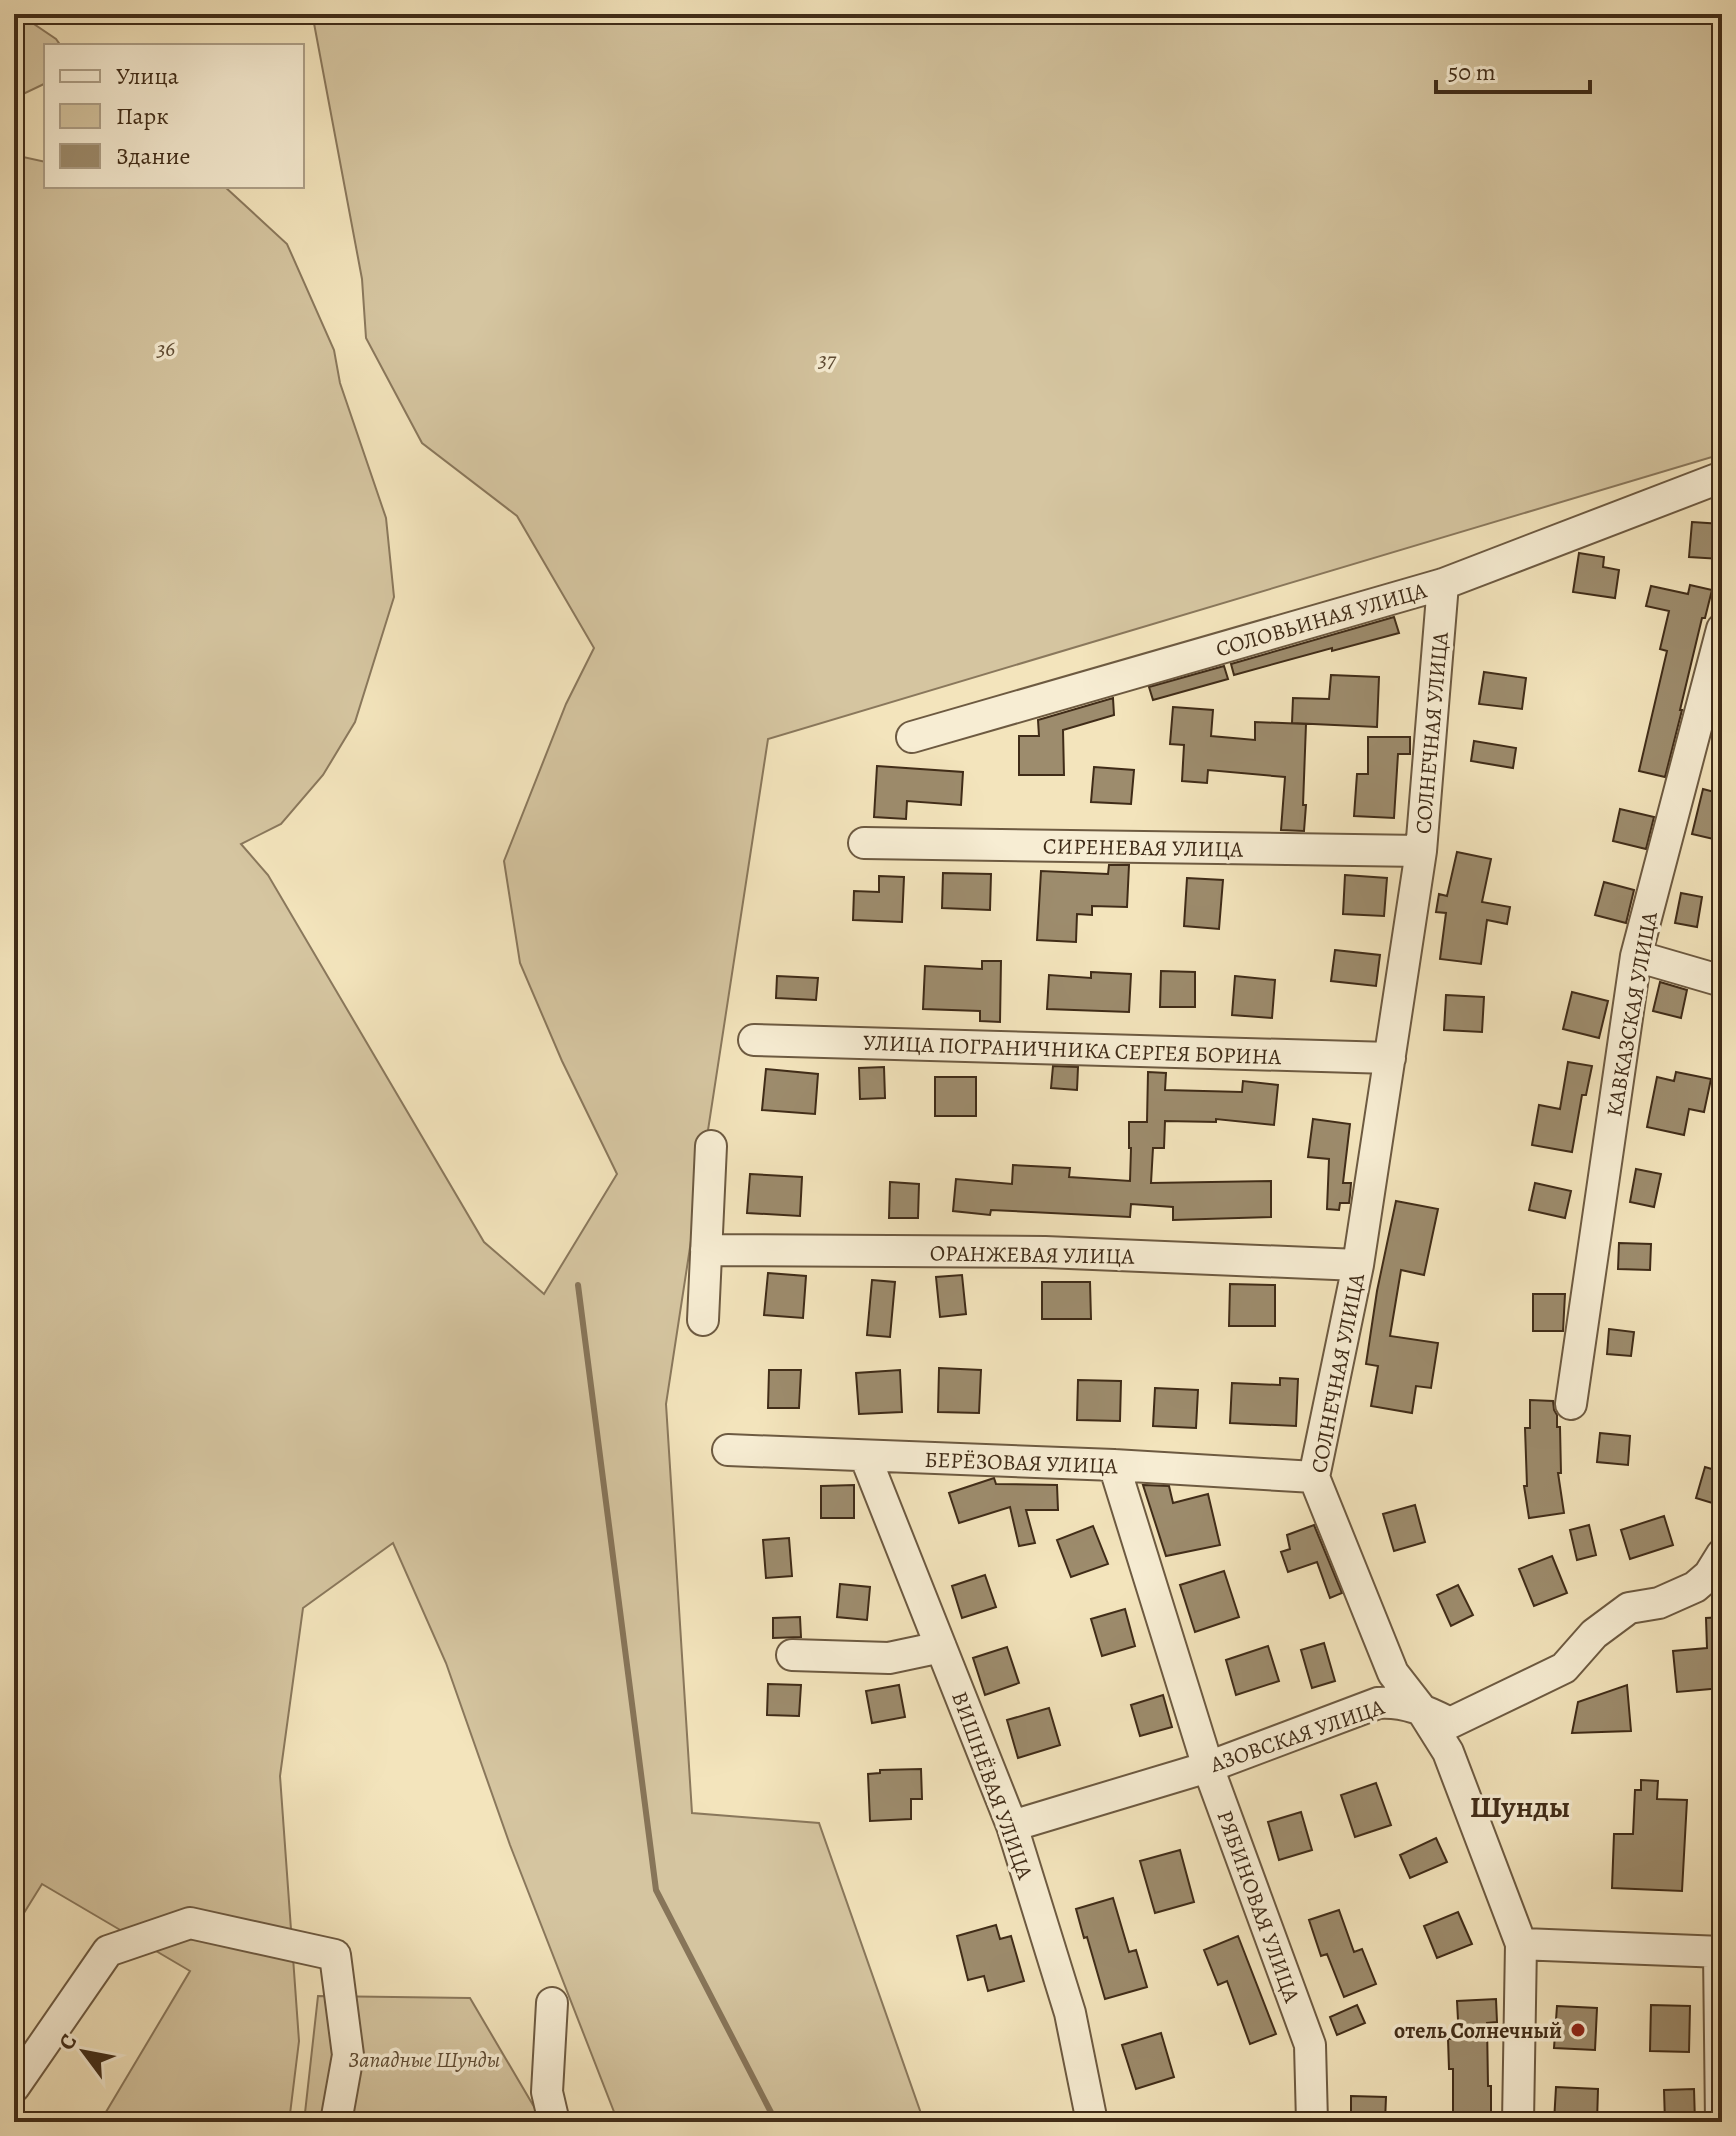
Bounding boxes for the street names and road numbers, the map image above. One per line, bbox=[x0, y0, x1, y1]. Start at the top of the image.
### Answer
street label: СОЛОВЬИНАЯ УЛИЦА bbox=[1213, 575, 1431, 664]
street label: СОЛНЕЧНАЯ УЛИЦА bbox=[1408, 630, 1456, 835]
street label: СИРЕНЕВАЯ УЛИЦА bbox=[1043, 831, 1244, 865]
street label: КАВКАЗСКАЯ УЛИЦА bbox=[1599, 908, 1665, 1119]
street label: УЛИЦА ПОГРАНИЧНИКА СЕРГЕЯ БОРИНА bbox=[862, 1028, 1283, 1072]
street label: ОРАНЖЕВАЯ УЛИЦА bbox=[930, 1238, 1136, 1272]
street label: СОЛНЕЧНАЯ УЛИЦА bbox=[1304, 1270, 1372, 1475]
street label: БЕРЁЗОВАЯ УЛИЦА bbox=[924, 1445, 1119, 1481]
street label: ВИШНЁВАЯ УЛИЦА bbox=[944, 1687, 1040, 1884]
street label: АЗОВСКАЯ УЛИЦА bbox=[1205, 1692, 1389, 1780]
street label: РЯБИНОВАЯ УЛИЦА bbox=[1209, 1806, 1307, 2008]

